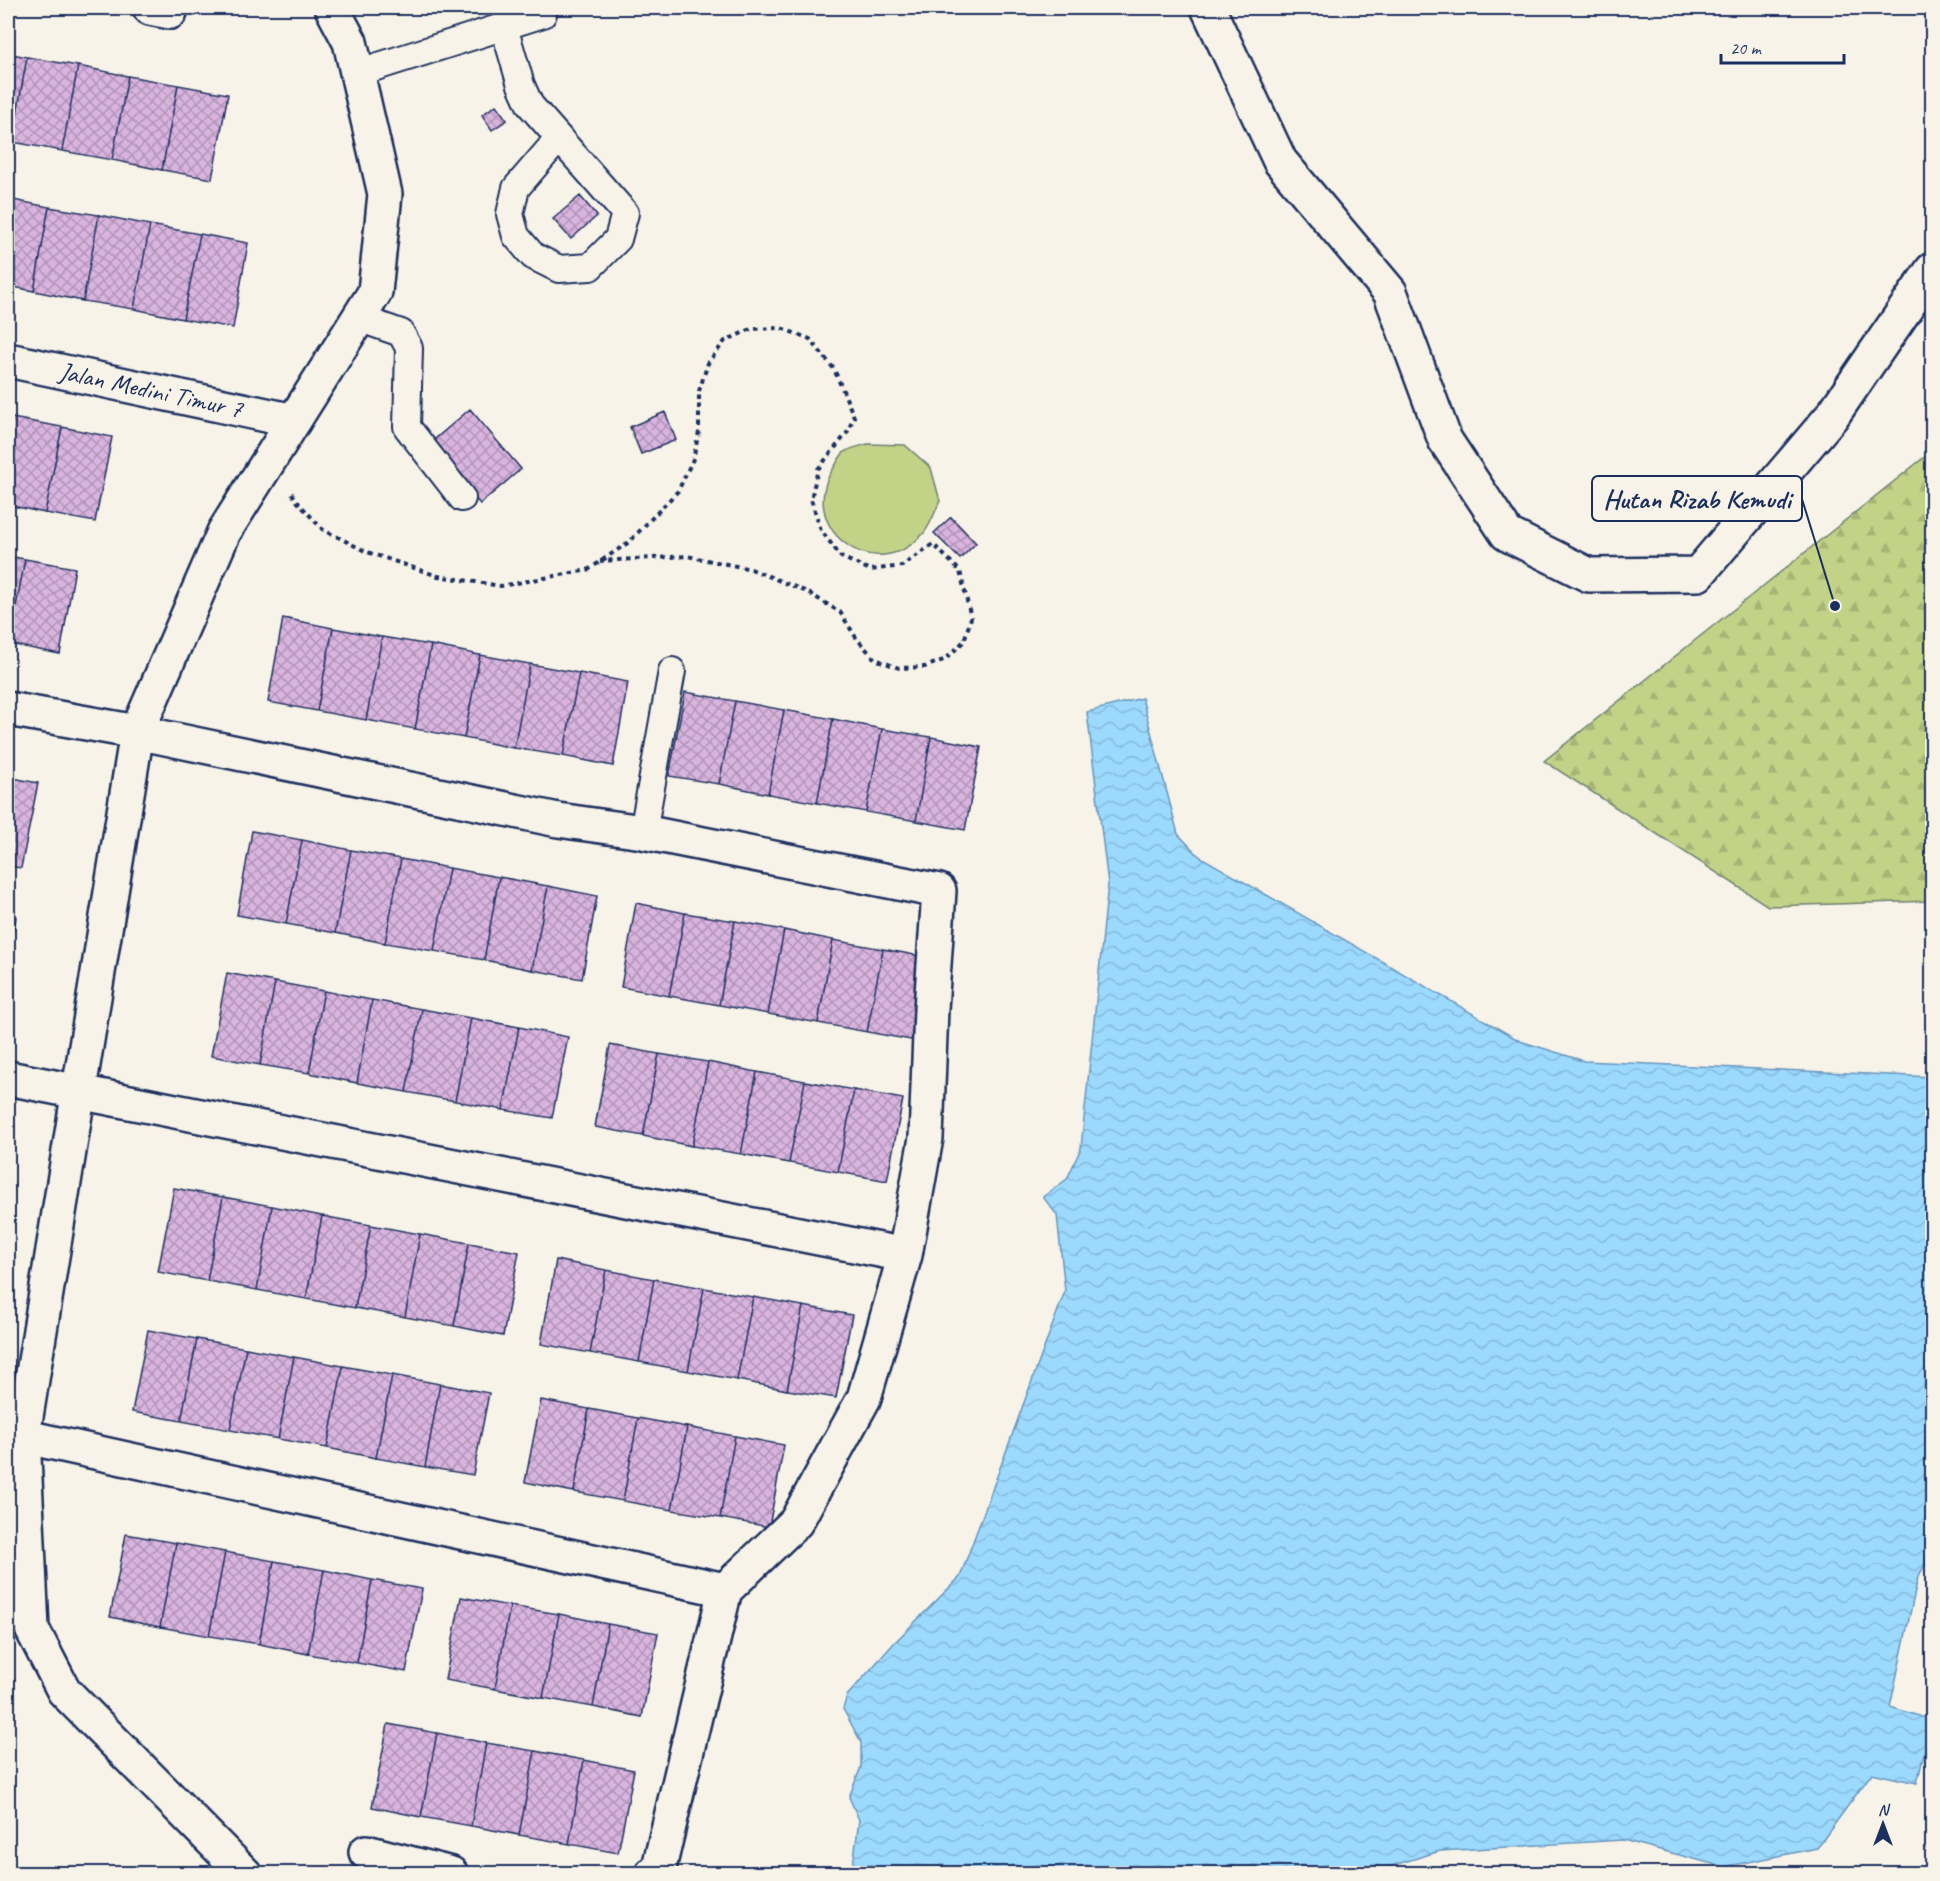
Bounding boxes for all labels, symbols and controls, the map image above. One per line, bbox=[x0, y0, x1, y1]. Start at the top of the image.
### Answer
scale bar bbox=[1721, 27, 1844, 65]
text: 20 m bbox=[1730, 37, 1763, 59]
street label: Jalan Medini Timur 7 bbox=[54, 354, 247, 426]
callout: Hutan Rizab Kemudi bbox=[1592, 476, 1802, 521]
text: Hutan Rizab Kemudi bbox=[1603, 482, 1794, 516]
north arrow bbox=[1853, 1794, 1913, 1854]
text: N bbox=[1878, 1800, 1891, 1820]

